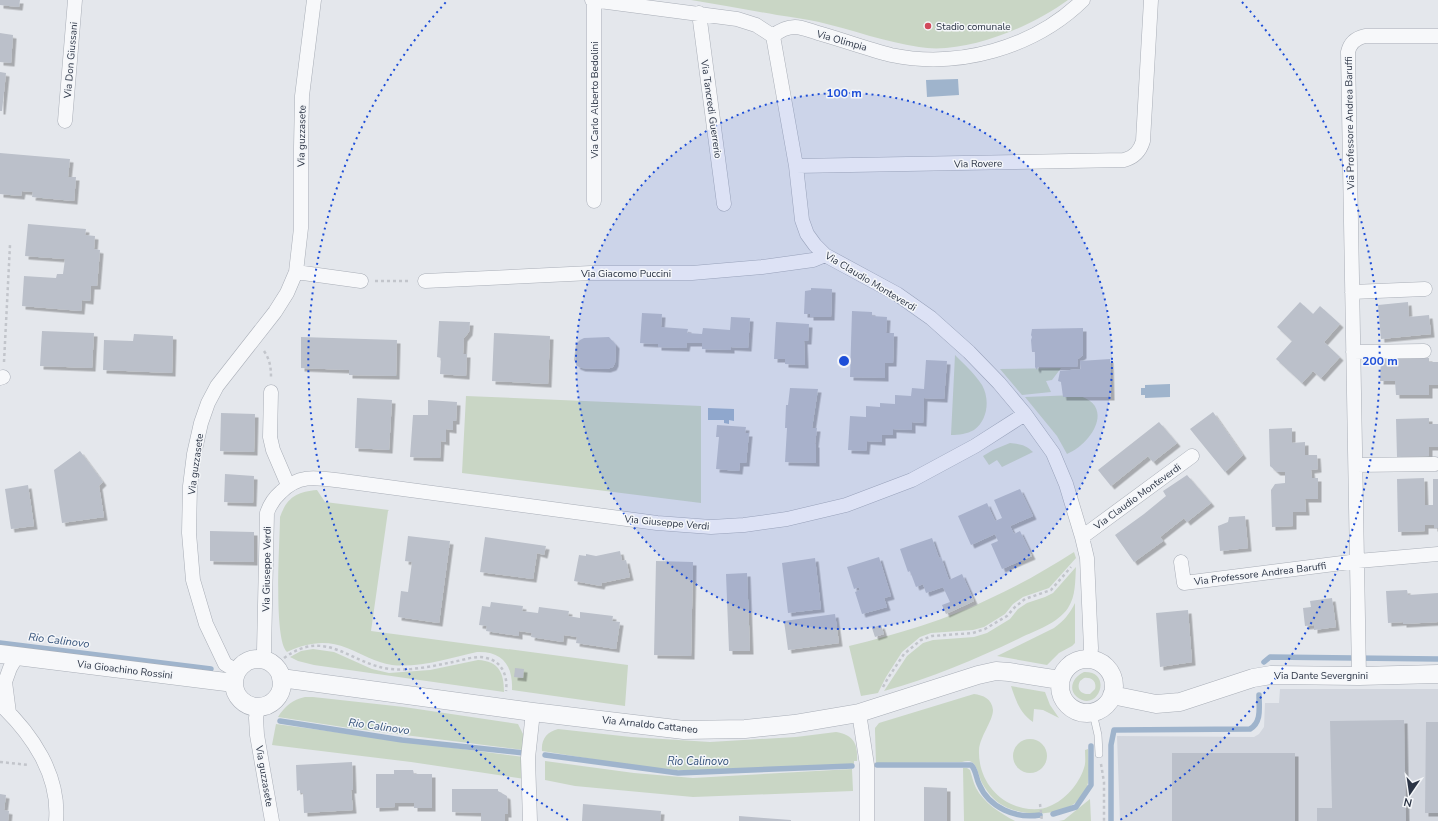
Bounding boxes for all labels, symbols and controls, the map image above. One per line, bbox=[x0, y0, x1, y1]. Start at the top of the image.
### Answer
place label: Stadio comunale bbox=[936, 20, 1011, 34]
street label: Via Don Giussani bbox=[61, 21, 81, 100]
marker: Stadio comunale bbox=[923, 21, 933, 31]
street label: Via Olimpia bbox=[814, 27, 869, 55]
street label: Via Carlo Alberto Bedolini bbox=[588, 41, 602, 160]
street label: Via Professore Andrea Baruffi bbox=[1342, 56, 1358, 191]
street label: Via Tancredi Guerrerio bbox=[697, 58, 725, 160]
text: 100 m bbox=[826, 85, 862, 101]
street label: Via guzzasete bbox=[294, 105, 310, 168]
street label: Via Rovere bbox=[953, 157, 1002, 171]
street label: Via Claudio Monteverdi bbox=[821, 248, 919, 315]
street label: Via Giacomo Puccini bbox=[580, 267, 671, 281]
text: 200 m bbox=[1362, 353, 1398, 369]
centre of rings bbox=[837, 354, 851, 368]
street label: Via guzzasete bbox=[185, 432, 207, 497]
street label: Via Claudio Monteverdi bbox=[1090, 460, 1184, 534]
street label: Via Giuseppe Verdi bbox=[623, 512, 710, 534]
street label: Via Giuseppe Verdi bbox=[259, 526, 275, 613]
street label: Via Professore Andrea Baruffi bbox=[1192, 559, 1327, 589]
water label: Rio Calinovo bbox=[27, 629, 90, 652]
street label: Via Gioachino Rossini bbox=[75, 657, 173, 683]
street label: Via Dante Severgnini bbox=[1273, 669, 1368, 683]
street label: Via Arnaldo Cattaneo bbox=[600, 713, 699, 737]
water label: Rio Calinovo bbox=[347, 715, 411, 738]
street label: Via guzzasete bbox=[252, 743, 276, 808]
water label: Rio Calinovo bbox=[667, 754, 729, 769]
north arrow bbox=[1390, 773, 1430, 813]
text: N bbox=[1402, 794, 1414, 810]

